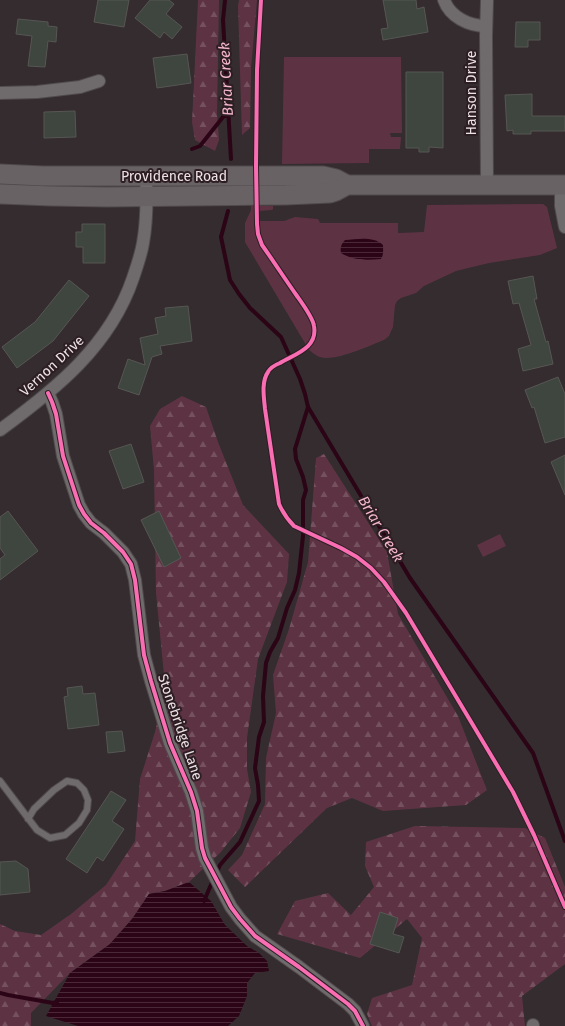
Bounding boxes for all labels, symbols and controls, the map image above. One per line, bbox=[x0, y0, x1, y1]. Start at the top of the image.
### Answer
water label: Briar Creek bbox=[215, 42, 237, 116]
street label: Hanson Drive bbox=[463, 51, 480, 135]
street label: Providence Road bbox=[121, 168, 227, 185]
street label: Vernon Drive bbox=[16, 332, 88, 400]
water label: Briar Creek bbox=[354, 493, 408, 565]
street label: Stonebridge Lane bbox=[154, 672, 206, 782]

